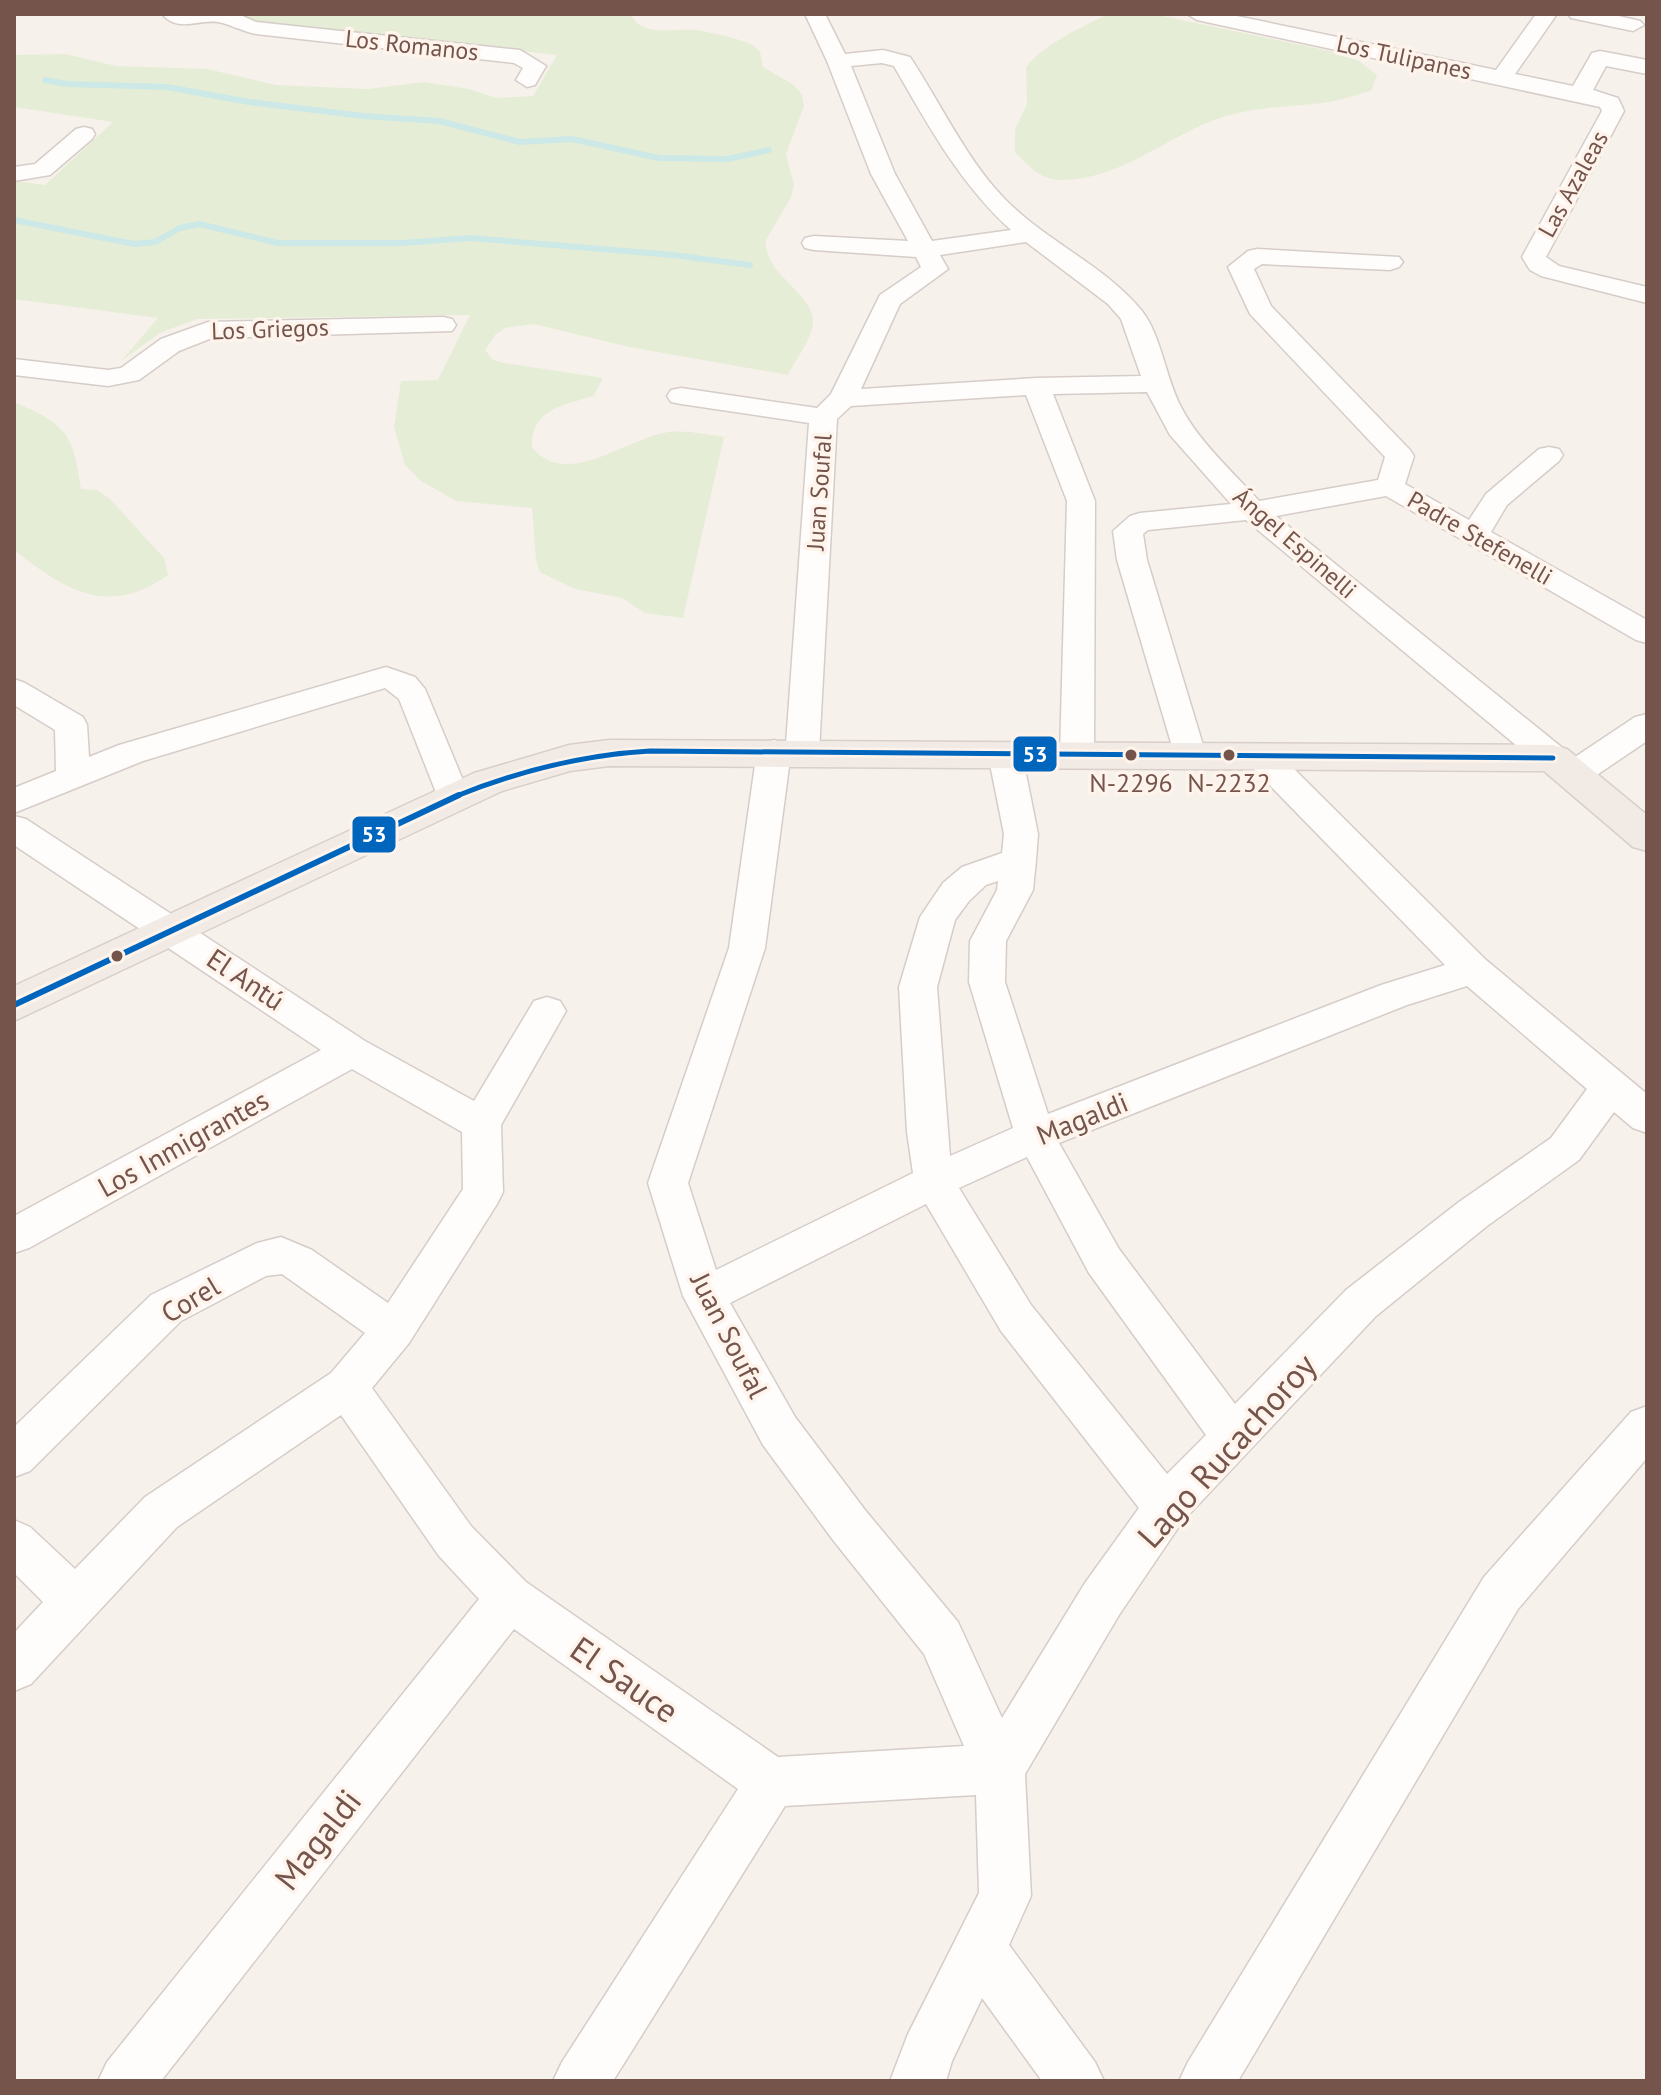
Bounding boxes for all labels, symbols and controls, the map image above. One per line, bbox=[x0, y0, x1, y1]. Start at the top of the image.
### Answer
street label: Los Romanos bbox=[344, 23, 480, 67]
street label: Los Tulipanes bbox=[1334, 28, 1474, 86]
street label: Las Azaleas bbox=[1531, 125, 1615, 243]
street label: Los Griegos bbox=[211, 311, 329, 347]
street label: Juan Soufal bbox=[799, 433, 839, 552]
street label: Ángel Espinelli bbox=[1227, 481, 1363, 605]
street label: Padre Stefenelli bbox=[1402, 484, 1558, 592]
line badge: 53 bbox=[1012, 735, 1058, 773]
text: 53 bbox=[1023, 740, 1047, 768]
marker: N-2296 bbox=[1123, 747, 1139, 763]
marker: N-2232 bbox=[1221, 747, 1237, 763]
place label: N-2296 bbox=[1089, 766, 1173, 799]
place label: N-2232 bbox=[1187, 766, 1271, 799]
line badge: 53 bbox=[351, 815, 397, 854]
text: 53 bbox=[362, 820, 386, 848]
street label: El Antú bbox=[200, 940, 292, 1018]
unlabelled marker bbox=[109, 948, 125, 964]
street label: Los Inmigrantes bbox=[91, 1081, 275, 1205]
street label: Magaldi bbox=[1031, 1083, 1133, 1153]
street label: Juan Soufal bbox=[682, 1265, 777, 1404]
street label: Corel bbox=[154, 1267, 226, 1331]
street label: Lago Rucachoroy bbox=[1127, 1343, 1325, 1557]
street label: El Sauce bbox=[562, 1626, 688, 1732]
street label: Magaldi bbox=[264, 1780, 370, 1898]

